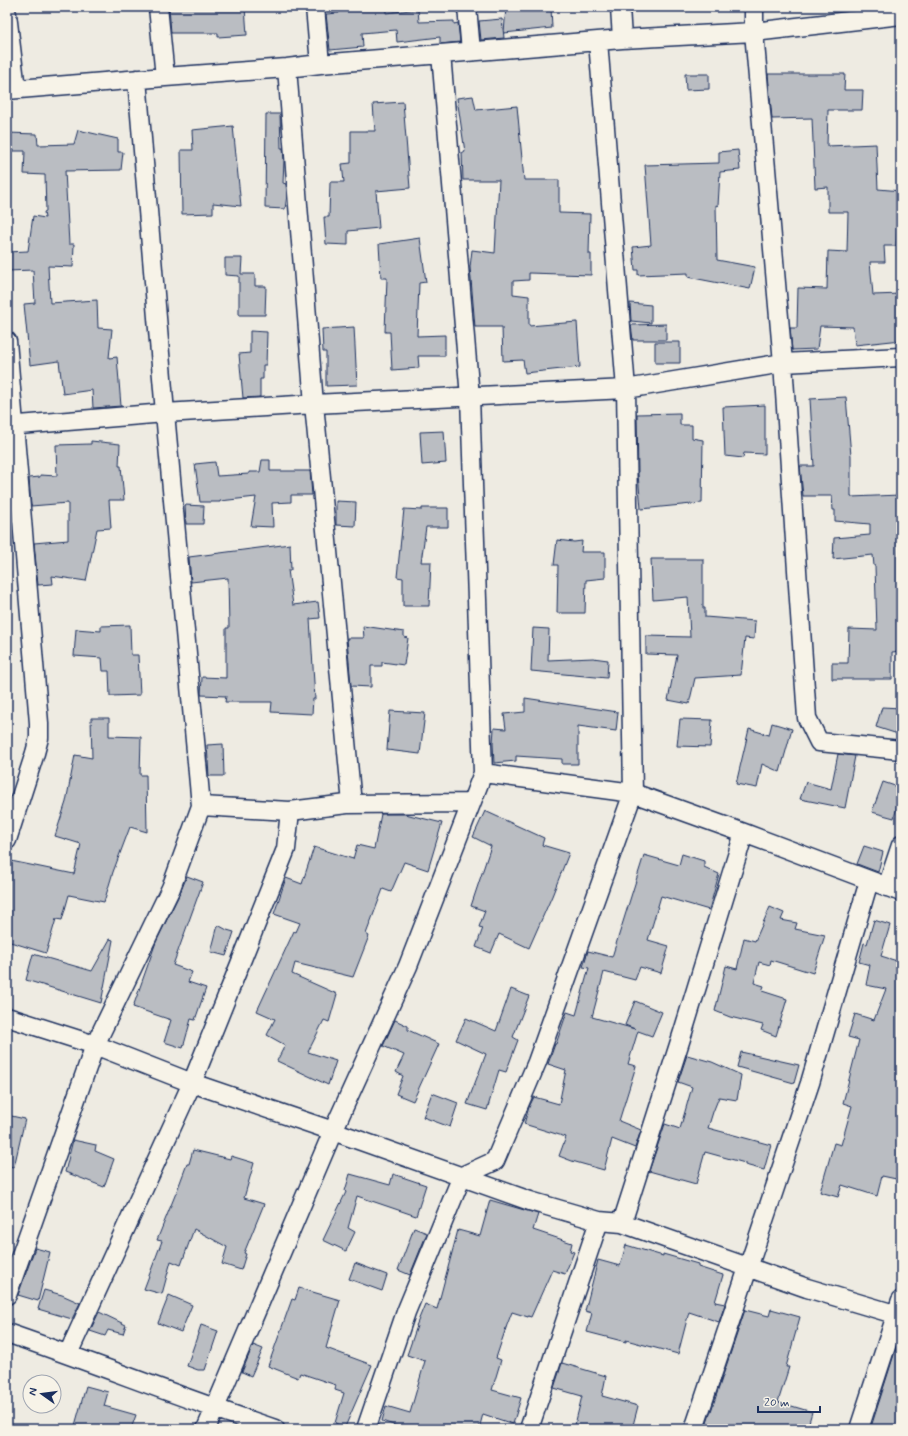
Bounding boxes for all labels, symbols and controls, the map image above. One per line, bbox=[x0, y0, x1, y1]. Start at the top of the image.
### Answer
north arrow bbox=[22, 1374, 62, 1414]
text: N bbox=[26, 1387, 41, 1397]
scale bar bbox=[758, 1388, 820, 1414]
text: 20 m bbox=[764, 1395, 790, 1411]

